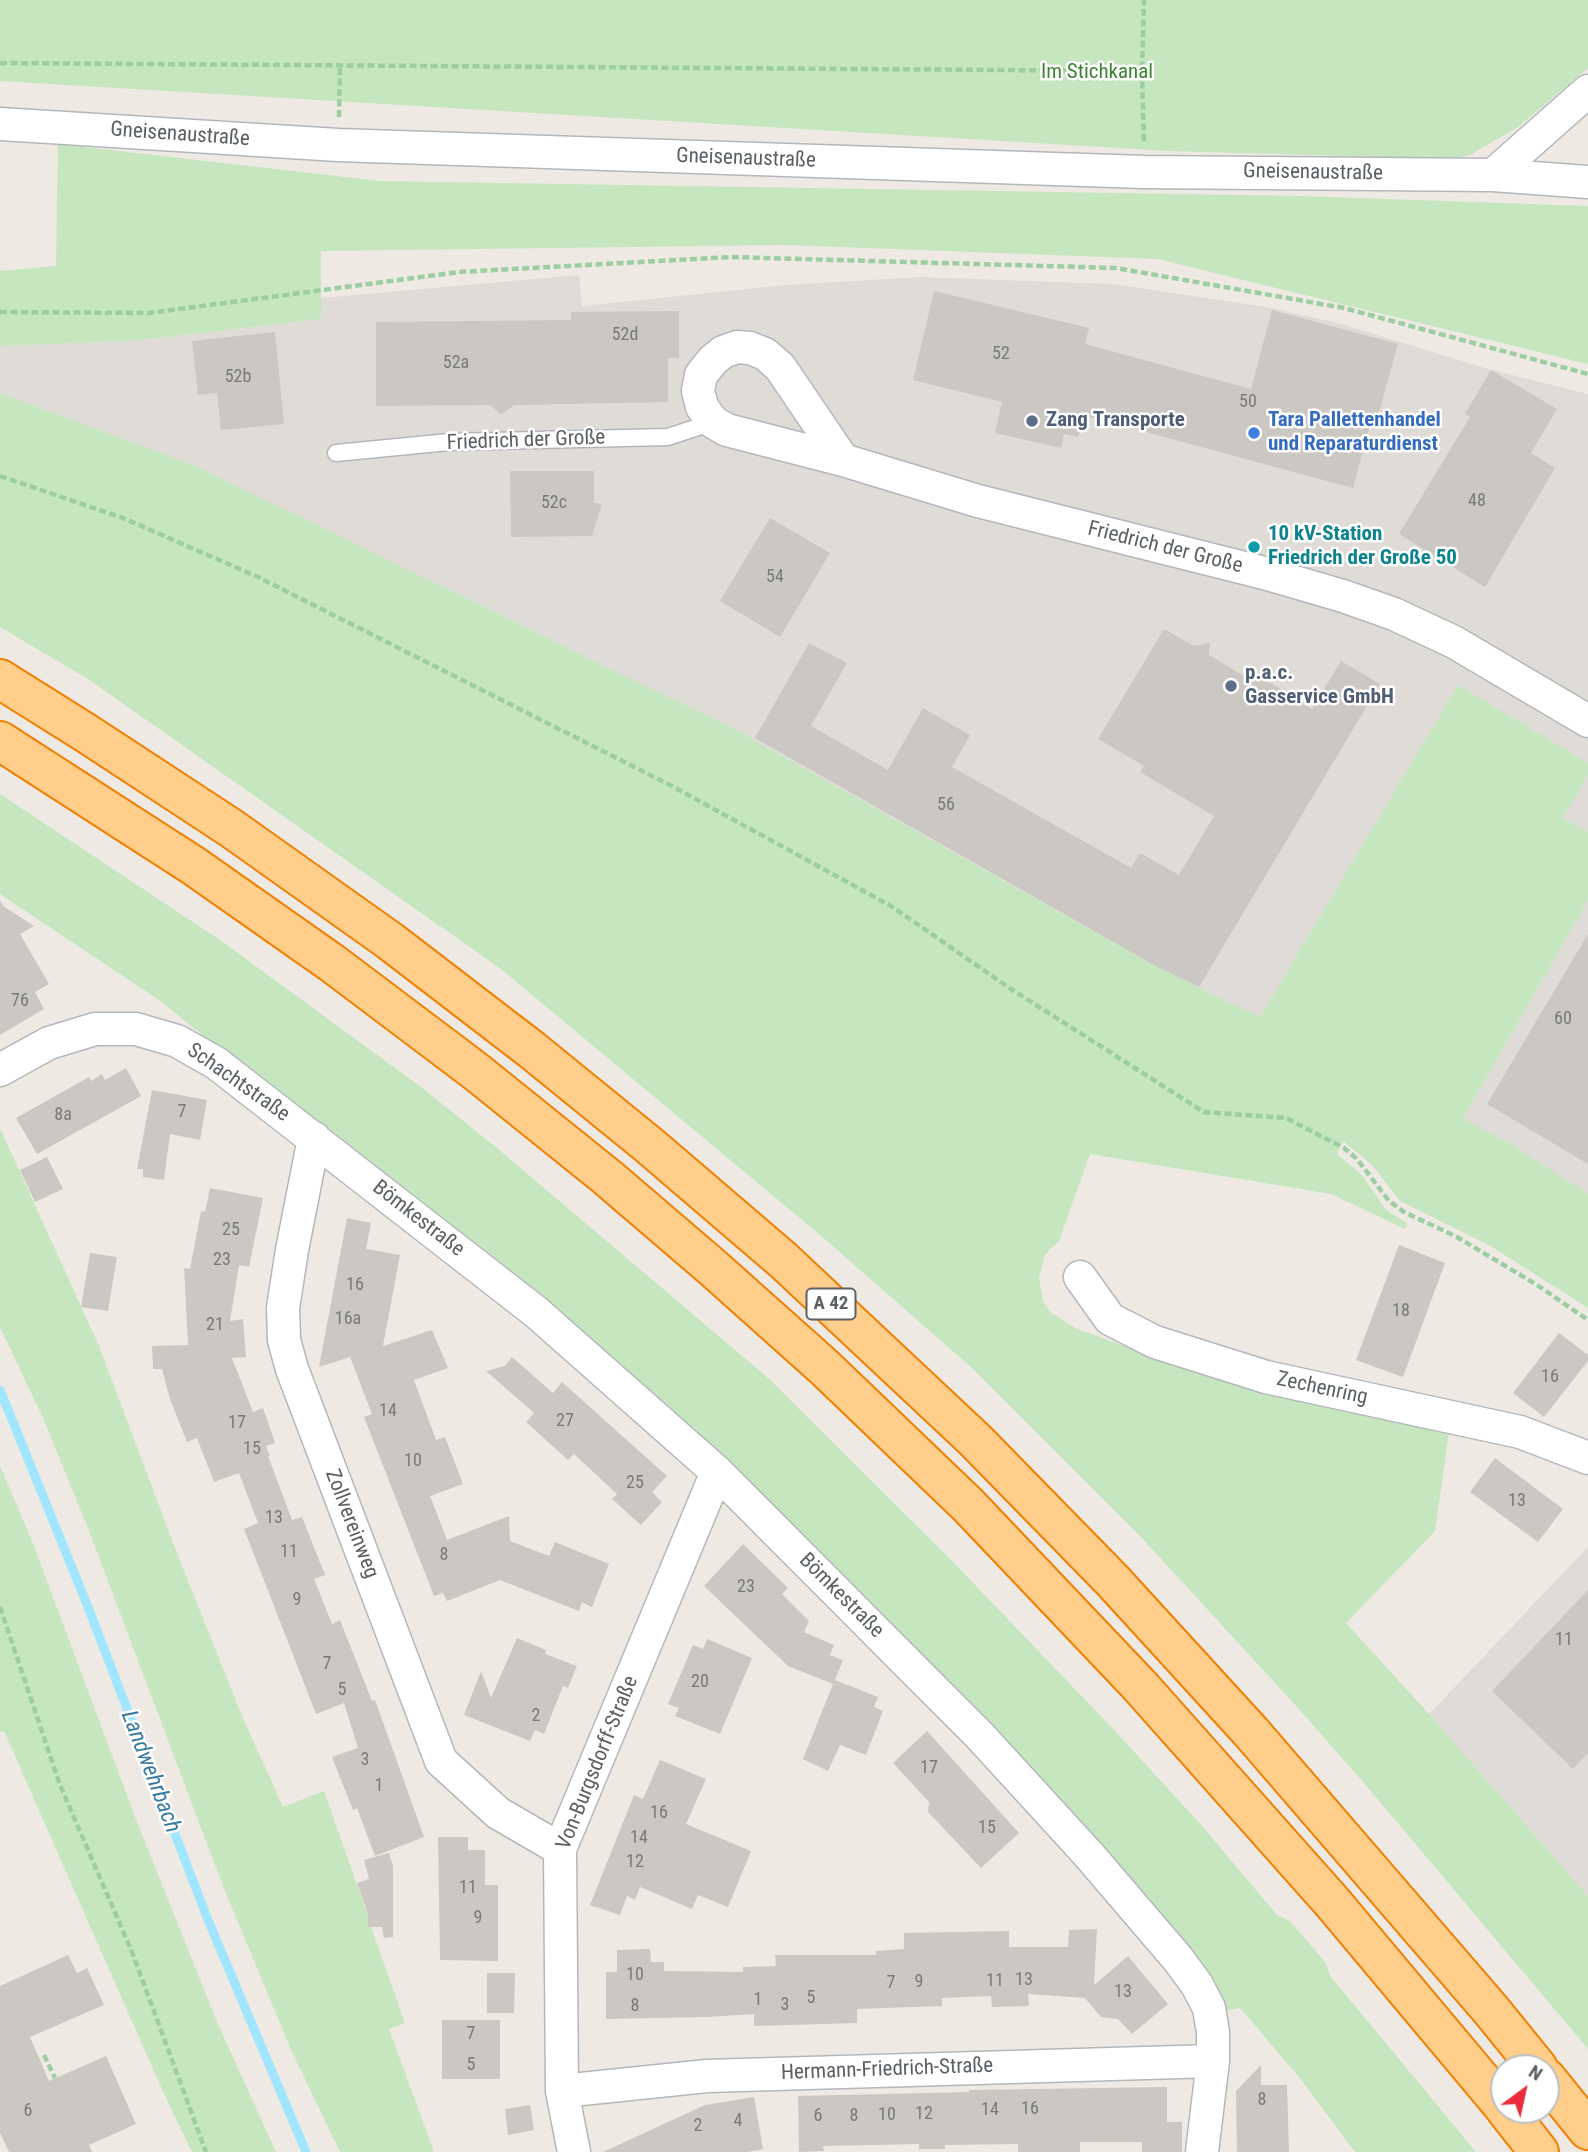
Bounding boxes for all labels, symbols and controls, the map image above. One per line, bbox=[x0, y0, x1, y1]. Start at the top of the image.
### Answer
park label: Im Stichkanal bbox=[1041, 60, 1153, 86]
street label: Gneisenaustraße bbox=[109, 118, 251, 152]
street label: Gneisenaustraße bbox=[676, 144, 816, 174]
street label: Gneisenaustraße bbox=[1243, 159, 1383, 187]
house number: 52d bbox=[612, 324, 638, 346]
house number: 52 bbox=[992, 343, 1010, 365]
house number: 52a bbox=[443, 352, 469, 374]
house number: 52b bbox=[225, 366, 251, 388]
house number: 50 bbox=[1239, 391, 1257, 413]
place label: Zang Transporte bbox=[1046, 408, 1185, 434]
place label: Tara Pallettenhandel und Reparaturdienst bbox=[1268, 408, 1441, 458]
marker: Zang Transporte bbox=[1024, 413, 1040, 429]
marker: Tara Pallettenhandel und Reparaturdienst bbox=[1246, 425, 1262, 441]
street label: Friedrich der Große bbox=[446, 426, 606, 456]
house number: 48 bbox=[1468, 490, 1486, 512]
house number: 52c bbox=[541, 492, 567, 514]
street label: Friedrich der Große bbox=[1085, 517, 1245, 579]
place label: 10 kV-Station Friedrich der Große 50 bbox=[1268, 522, 1457, 572]
marker: 10 kV-Station Friedrich der Große 50 bbox=[1246, 539, 1262, 555]
house number: 54 bbox=[766, 566, 784, 588]
place label: p.a.c. Gasservice GmbH bbox=[1245, 661, 1394, 711]
marker: p.a.c. Gasservice GmbH bbox=[1223, 678, 1239, 694]
house number: 56 bbox=[937, 794, 955, 816]
house number: 76 bbox=[11, 990, 29, 1012]
house number: 60 bbox=[1554, 1008, 1572, 1030]
street label: Schachtstraße bbox=[182, 1038, 294, 1128]
house number: 7 bbox=[178, 1101, 186, 1123]
house number: 8a bbox=[54, 1104, 72, 1126]
street label: Bömkestraße bbox=[367, 1175, 469, 1263]
house number: 25 bbox=[222, 1219, 240, 1241]
house number: 23 bbox=[213, 1249, 231, 1271]
house number: 16 bbox=[346, 1274, 364, 1296]
road number: A 42 bbox=[806, 1288, 856, 1320]
house number: 18 bbox=[1392, 1300, 1410, 1322]
house number: 16a bbox=[335, 1308, 361, 1330]
house number: 21 bbox=[206, 1314, 224, 1336]
house number: 16 bbox=[1541, 1366, 1559, 1388]
street label: Zechenring bbox=[1274, 1367, 1370, 1411]
house number: 14 bbox=[379, 1400, 397, 1422]
house number: 27 bbox=[556, 1410, 574, 1432]
house number: 17 bbox=[228, 1412, 246, 1434]
house number: 15 bbox=[243, 1438, 261, 1460]
house number: 10 bbox=[404, 1450, 422, 1472]
street label: Zollvereinweg bbox=[319, 1466, 383, 1582]
house number: 25 bbox=[626, 1472, 644, 1494]
house number: 13 bbox=[1508, 1490, 1526, 1512]
house number: 13 bbox=[265, 1507, 283, 1529]
house number: 11 bbox=[280, 1541, 298, 1563]
house number: 8 bbox=[440, 1544, 448, 1566]
street label: Bömkestraße bbox=[793, 1548, 889, 1644]
house number: 23 bbox=[737, 1576, 755, 1598]
house number: 9 bbox=[293, 1589, 301, 1611]
house number: 11 bbox=[1555, 1629, 1573, 1651]
house number: 7 bbox=[323, 1653, 331, 1675]
house number: 20 bbox=[691, 1671, 709, 1693]
street label: Von-Burgsdorff-Straße bbox=[552, 1673, 644, 1853]
house number: 5 bbox=[338, 1679, 346, 1701]
house number: 2 bbox=[532, 1705, 540, 1727]
water label: Landwehrbach bbox=[114, 1707, 186, 1837]
house number: 3 bbox=[361, 1749, 369, 1771]
house number: 17 bbox=[920, 1757, 938, 1779]
house number: 1 bbox=[375, 1775, 383, 1797]
house number: 16 bbox=[650, 1802, 668, 1824]
house number: 15 bbox=[978, 1817, 996, 1839]
house number: 14 bbox=[630, 1827, 648, 1849]
house number: 12 bbox=[626, 1851, 644, 1873]
house number: 11 bbox=[459, 1877, 477, 1899]
house number: 9 bbox=[474, 1907, 482, 1929]
house number: 10 bbox=[626, 1964, 644, 1986]
house number: 13 bbox=[1015, 1969, 1033, 1991]
house number: 11 bbox=[986, 1970, 1004, 1992]
house number: 9 bbox=[915, 1971, 923, 1993]
house number: 7 bbox=[887, 1972, 895, 1994]
house number: 13 bbox=[1114, 1981, 1132, 2003]
house number: 5 bbox=[807, 1987, 815, 2009]
house number: 1 bbox=[754, 1989, 762, 2011]
house number: 3 bbox=[781, 1994, 789, 2016]
house number: 8 bbox=[631, 1995, 639, 2017]
house number: 7 bbox=[467, 2023, 475, 2045]
house number: 5 bbox=[467, 2054, 475, 2076]
street label: Hermann-Friedrich-Straße bbox=[781, 2054, 993, 2086]
north arrow bbox=[1490, 2054, 1560, 2124]
text: N bbox=[1524, 2060, 1547, 2085]
house number: 8 bbox=[1258, 2089, 1266, 2111]
house number: 16 bbox=[1021, 2098, 1039, 2120]
house number: 14 bbox=[981, 2099, 999, 2121]
house number: 6 bbox=[24, 2100, 32, 2122]
house number: 12 bbox=[915, 2103, 933, 2125]
house number: 10 bbox=[878, 2104, 896, 2126]
house number: 6 bbox=[814, 2105, 822, 2127]
house number: 8 bbox=[850, 2105, 858, 2127]
house number: 4 bbox=[734, 2110, 742, 2132]
house number: 2 bbox=[694, 2115, 702, 2137]

